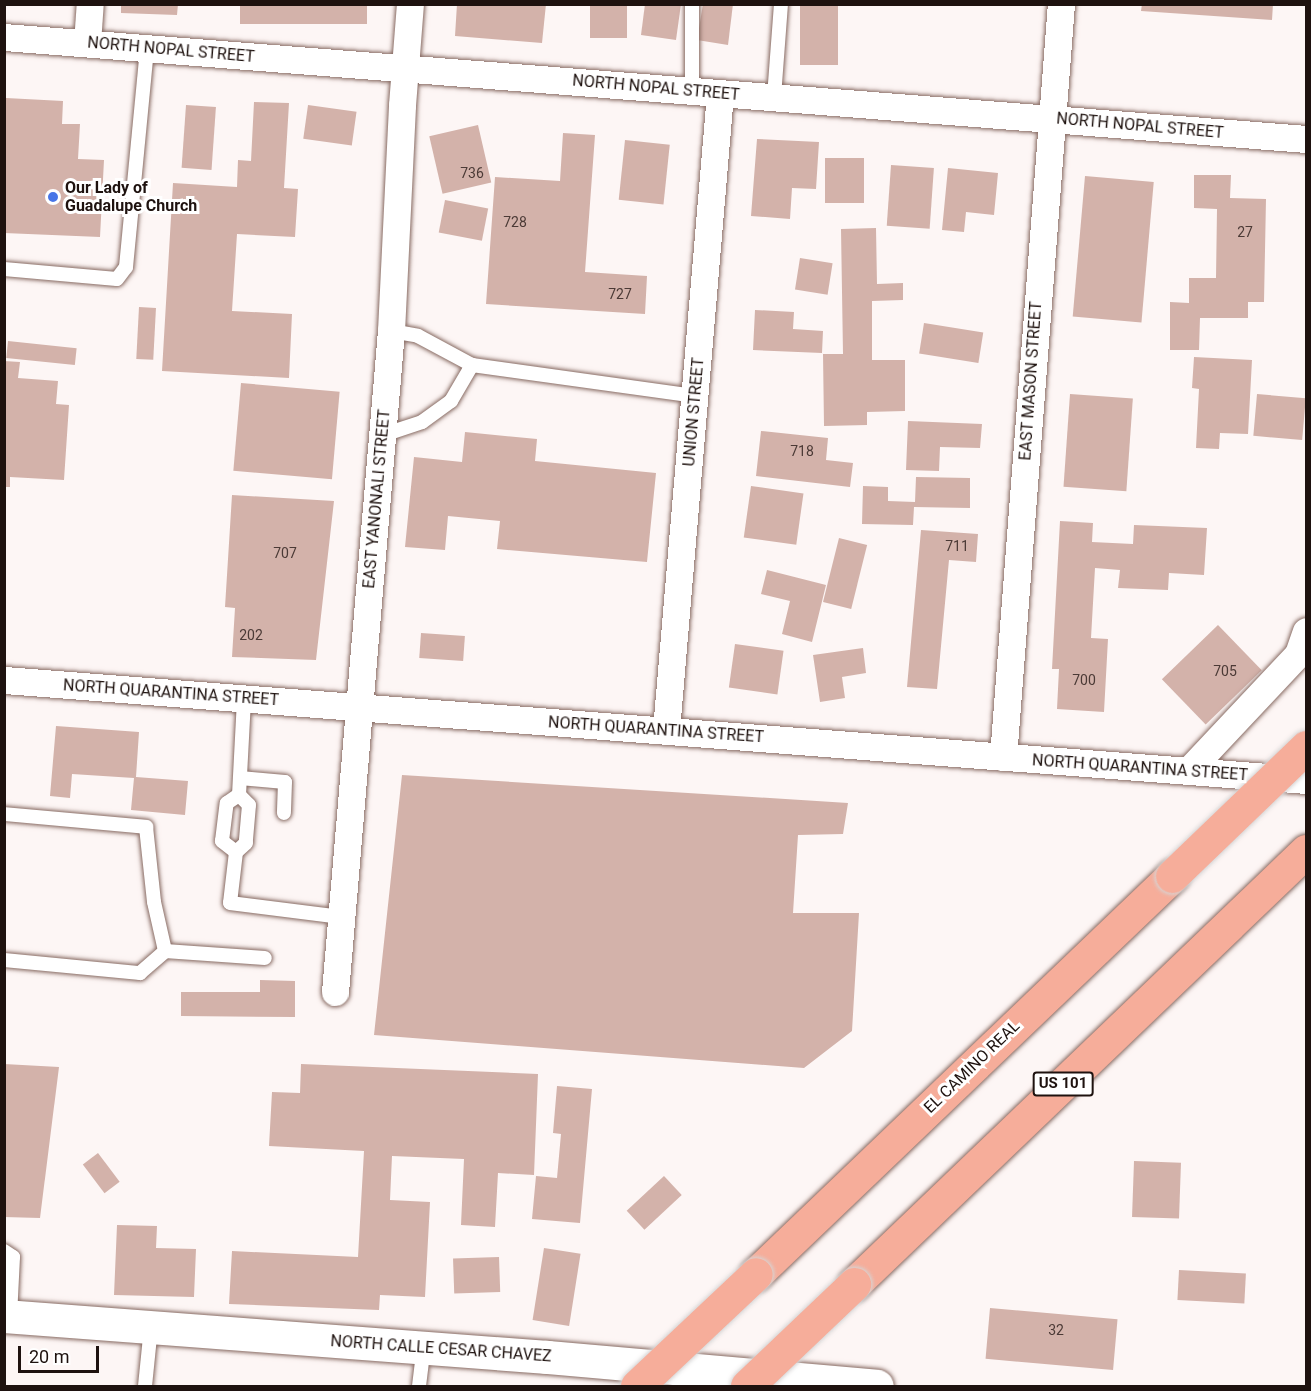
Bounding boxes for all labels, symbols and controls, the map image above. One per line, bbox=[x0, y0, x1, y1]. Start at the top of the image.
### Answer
street label: NORTH NOPAL STREET bbox=[87, 33, 255, 67]
street label: NORTH NOPAL STREET bbox=[572, 71, 740, 105]
street label: NORTH NOPAL STREET bbox=[1056, 109, 1224, 143]
house number: 736 bbox=[460, 165, 484, 181]
place label: Our Lady of Guadalupe Church bbox=[65, 178, 197, 216]
marker: Our Lady of Guadalupe Church bbox=[46, 190, 60, 204]
house number: 728 bbox=[503, 214, 527, 230]
house number: 27 bbox=[1237, 224, 1253, 240]
house number: 727 bbox=[608, 286, 632, 302]
street label: EAST MASON STREET bbox=[1016, 301, 1046, 461]
street label: UNION STREET bbox=[680, 357, 708, 467]
street label: EAST YANONALI STREET bbox=[360, 409, 394, 589]
house number: 718 bbox=[790, 443, 814, 459]
house number: 711 bbox=[945, 538, 969, 554]
house number: 707 bbox=[273, 545, 297, 561]
house number: 202 bbox=[239, 627, 263, 643]
house number: 705 bbox=[1213, 663, 1237, 679]
house number: 700 bbox=[1072, 672, 1096, 688]
street label: NORTH QUARANTINA STREET bbox=[62, 676, 280, 710]
street label: NORTH QUARANTINA STREET bbox=[547, 713, 765, 747]
street label: NORTH QUARANTINA STREET bbox=[1031, 751, 1249, 785]
street label: EL CAMINO REAL bbox=[920, 1017, 1024, 1117]
road number: US 101 bbox=[1032, 1072, 1094, 1096]
house number: 32 bbox=[1048, 1322, 1064, 1338]
street label: NORTH CALLE CESAR CHAVEZ bbox=[330, 1332, 552, 1366]
scale bar bbox=[21, 1334, 102, 1372]
text: 20 m bbox=[29, 1346, 69, 1367]

